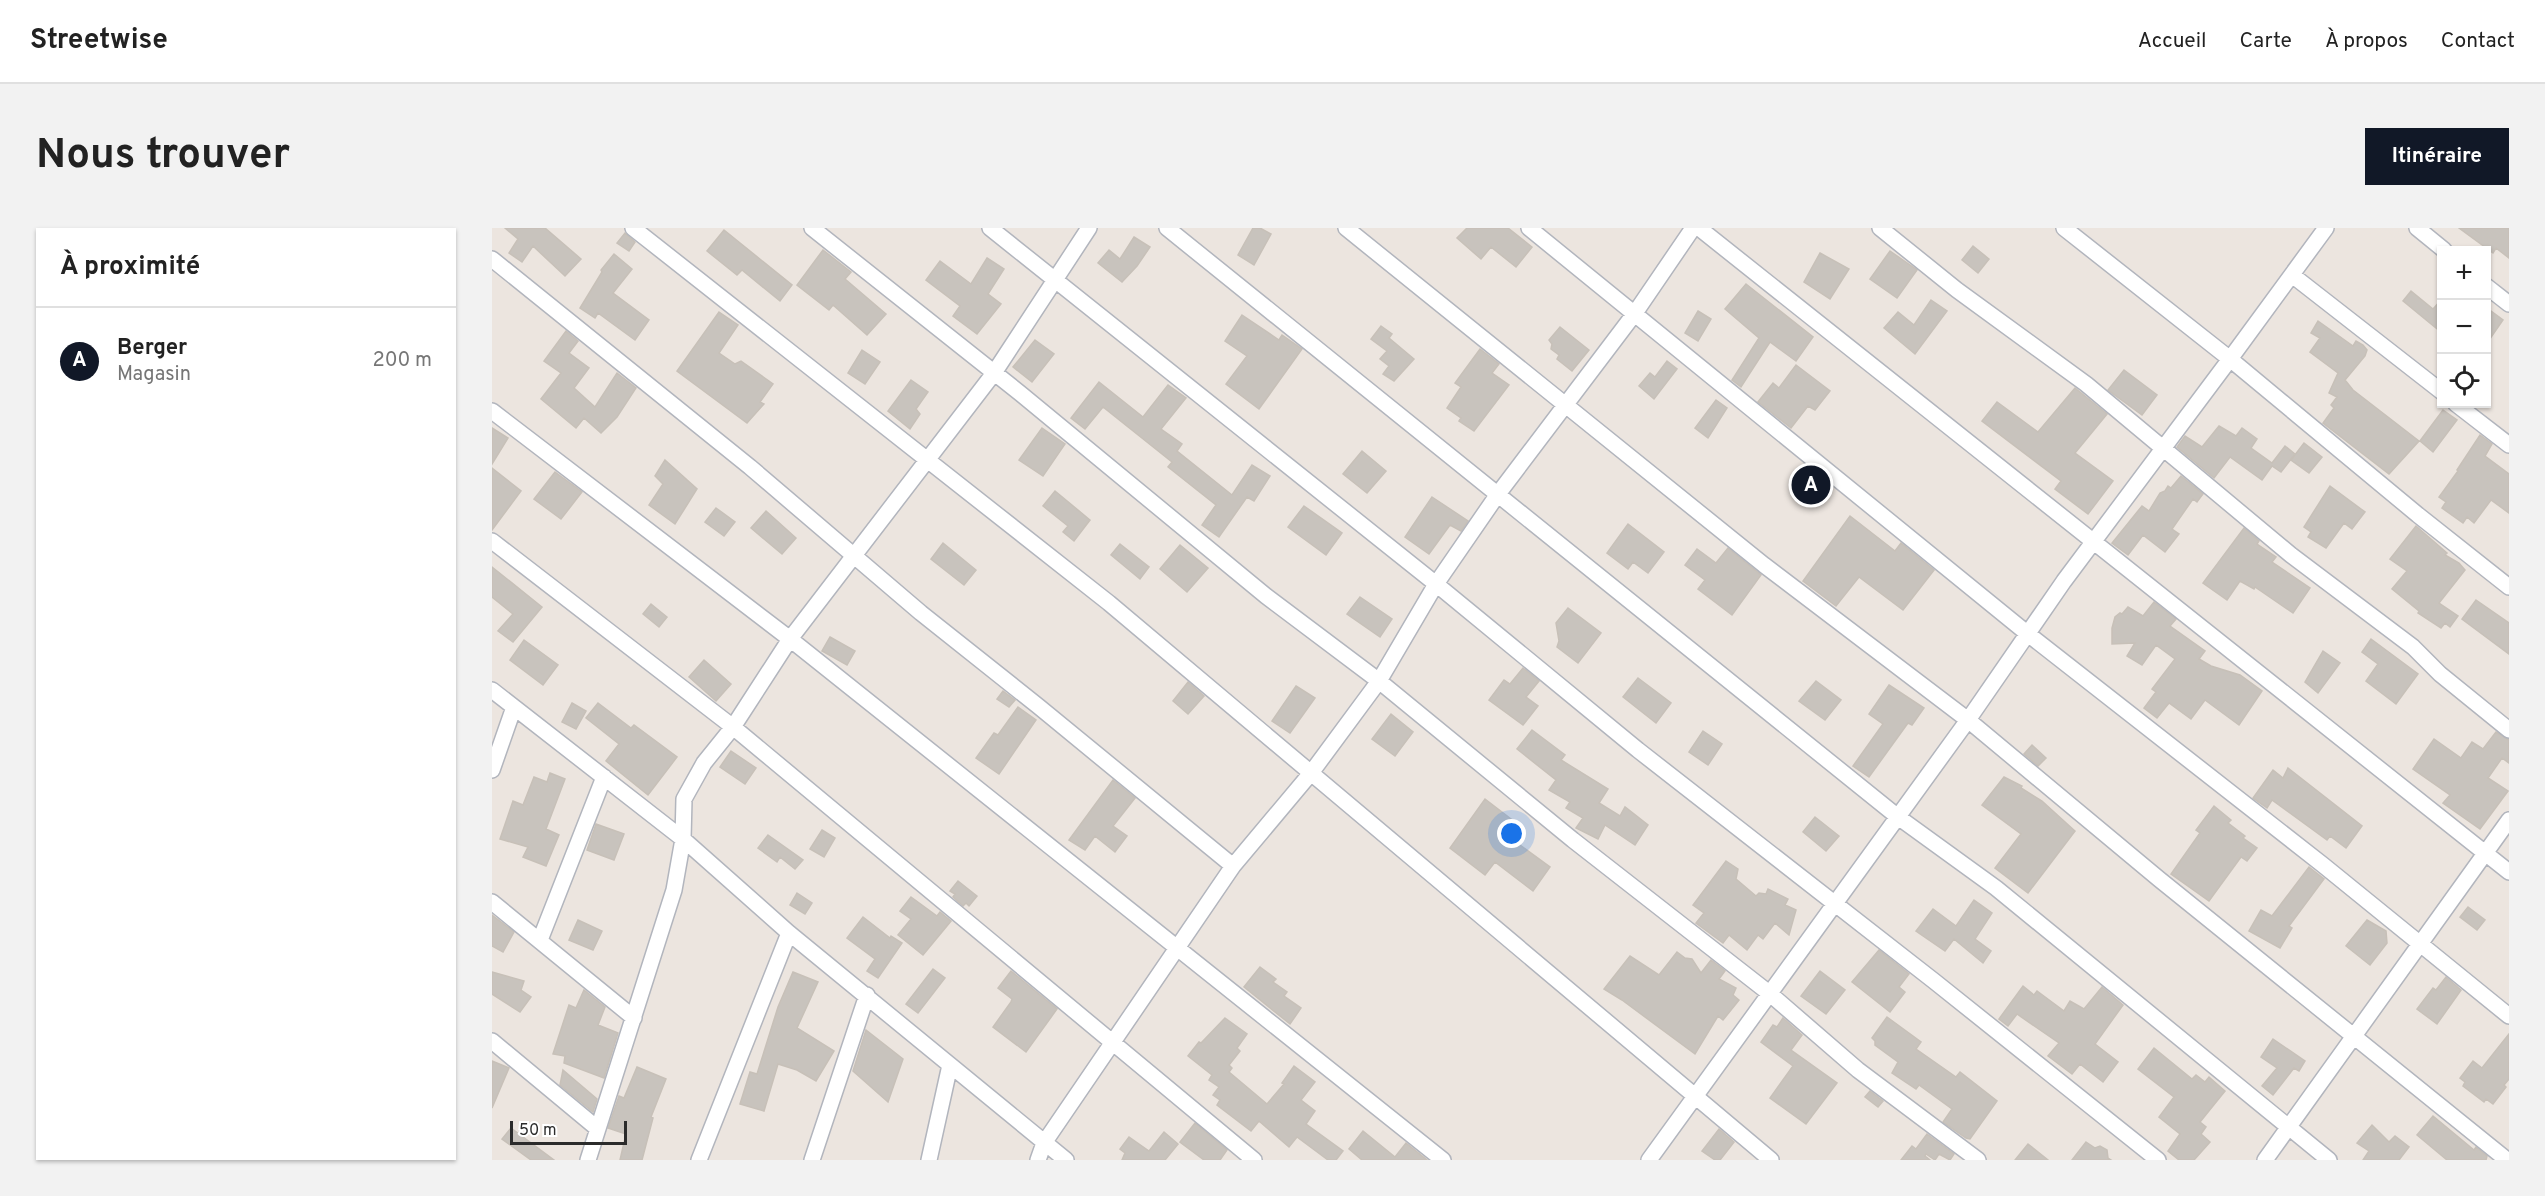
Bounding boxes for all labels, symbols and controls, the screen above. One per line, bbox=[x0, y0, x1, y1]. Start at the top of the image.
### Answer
text: Streetwise bbox=[30, 23, 168, 59]
text: Accueil bbox=[2138, 28, 2207, 55]
text: Carte bbox=[2240, 28, 2292, 55]
text: À propos bbox=[2325, 28, 2408, 55]
text: Contact bbox=[2441, 28, 2515, 55]
button: Itinéraire bbox=[2365, 128, 2509, 185]
text: Nous trouver bbox=[36, 130, 290, 183]
map controls bbox=[2437, 246, 2491, 408]
button: + bbox=[2437, 246, 2491, 300]
text: À proximité bbox=[60, 251, 200, 284]
button: − bbox=[2437, 300, 2491, 354]
text: Berger bbox=[117, 335, 187, 362]
text: A bbox=[72, 348, 87, 374]
text: 200 m bbox=[373, 348, 432, 374]
button: locate bbox=[2437, 354, 2491, 408]
text: Magasin bbox=[117, 362, 191, 388]
pin: A bbox=[1792, 462, 1830, 508]
your location bbox=[1497, 819, 1526, 848]
scale bar bbox=[510, 1118, 627, 1146]
text: 50 m bbox=[519, 1121, 557, 1141]

